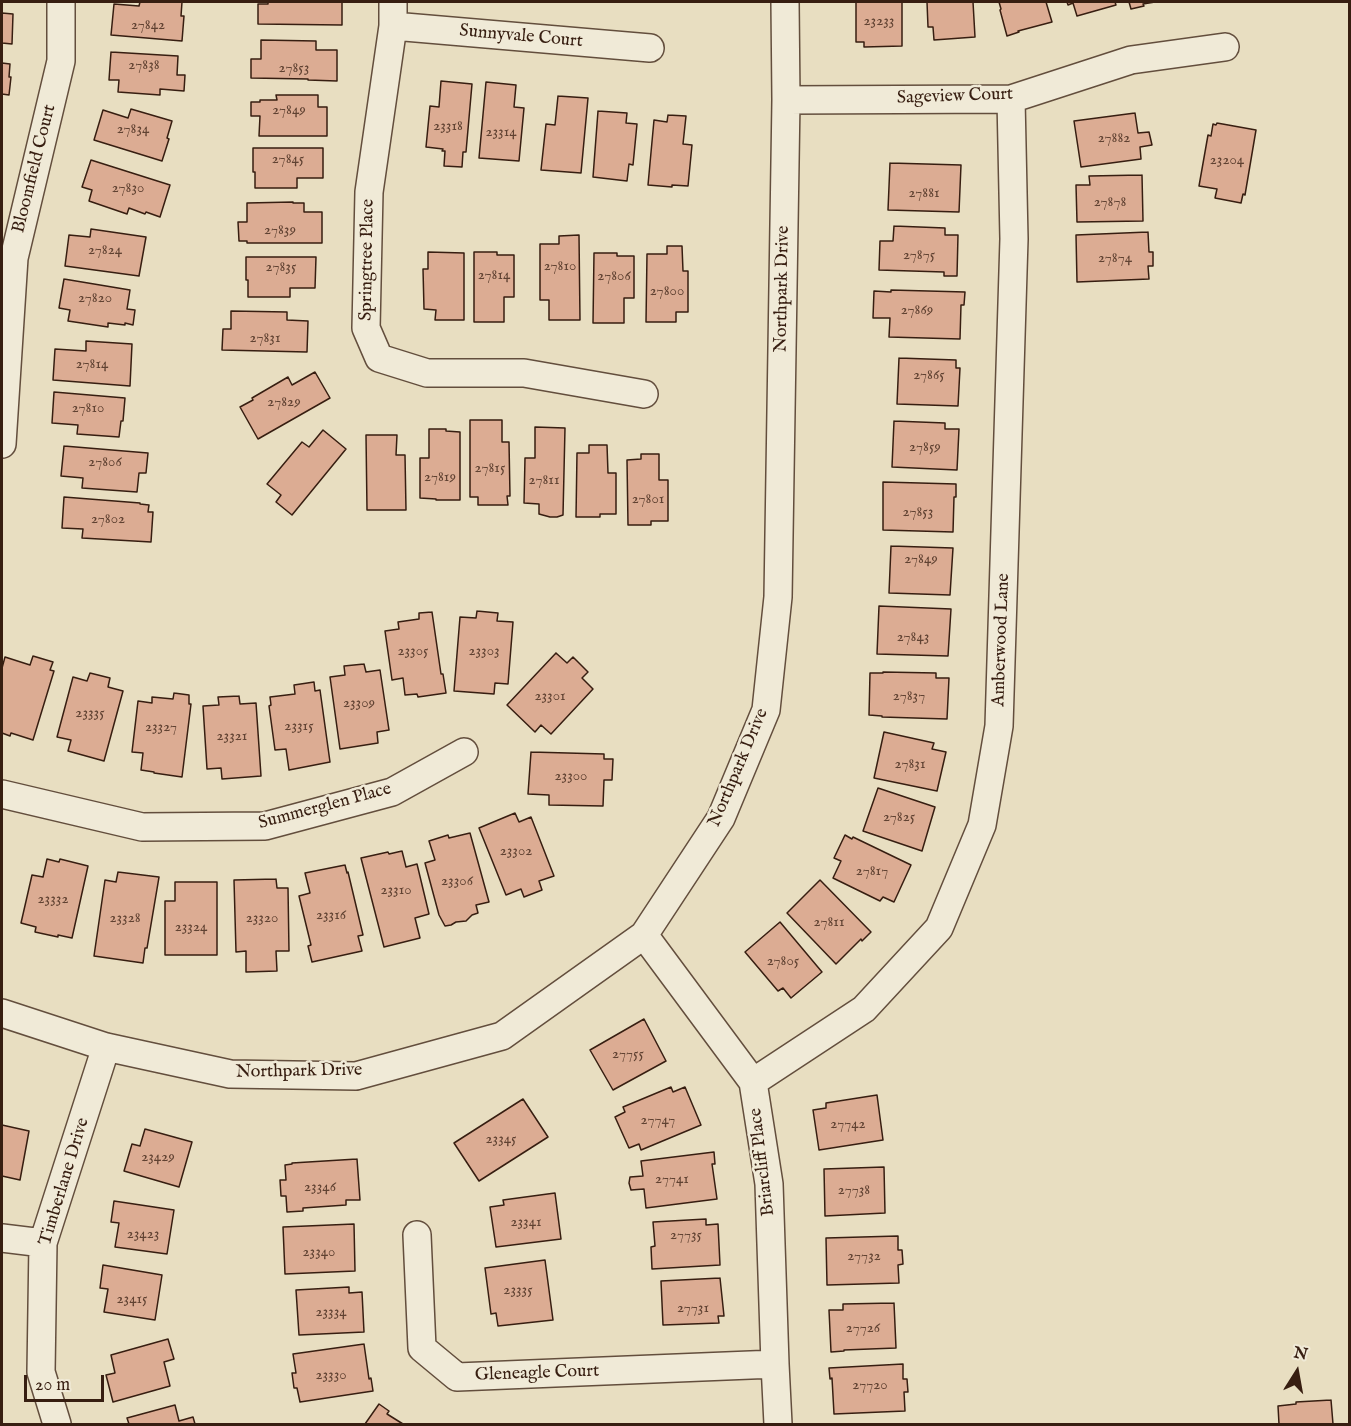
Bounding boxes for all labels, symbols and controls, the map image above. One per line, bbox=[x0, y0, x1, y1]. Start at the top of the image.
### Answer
house number: 23233 bbox=[864, 13, 894, 31]
house number: 27842 bbox=[131, 17, 165, 35]
street label: Sunnyvale Court bbox=[458, 21, 584, 53]
house number: 27838 bbox=[128, 57, 160, 75]
house number: 27853 bbox=[279, 60, 309, 78]
street label: Sageview Court bbox=[896, 84, 1014, 110]
street label: Bloomfield Court bbox=[9, 102, 61, 236]
house number: 27849 bbox=[272, 102, 306, 120]
house number: 23318 bbox=[433, 118, 463, 136]
house number: 27834 bbox=[117, 121, 149, 139]
house number: 23314 bbox=[485, 124, 517, 142]
house number: 27882 bbox=[1098, 130, 1130, 148]
house number: 27845 bbox=[272, 151, 304, 169]
house number: 23204 bbox=[1210, 152, 1244, 170]
house number: 27830 bbox=[112, 180, 144, 198]
house number: 27881 bbox=[908, 185, 940, 203]
house number: 27878 bbox=[1094, 194, 1126, 212]
street label: Springtree Place bbox=[356, 199, 380, 321]
house number: 27839 bbox=[264, 222, 296, 240]
street label: Northpark Drive bbox=[771, 226, 795, 352]
house number: 27824 bbox=[88, 242, 122, 260]
house number: 27875 bbox=[903, 247, 935, 265]
house number: 27874 bbox=[1098, 250, 1132, 268]
house number: 27810 bbox=[544, 258, 576, 276]
house number: 27835 bbox=[266, 259, 296, 277]
house number: 27814 bbox=[478, 267, 510, 285]
house number: 27806 bbox=[597, 268, 631, 286]
house number: 27800 bbox=[650, 283, 684, 301]
house number: 27820 bbox=[78, 290, 112, 308]
house number: 27869 bbox=[901, 302, 933, 320]
house number: 27831 bbox=[250, 330, 280, 348]
house number: 27814 bbox=[76, 356, 108, 374]
house number: 27865 bbox=[913, 367, 945, 385]
house number: 27829 bbox=[267, 394, 301, 412]
house number: 27810 bbox=[72, 400, 104, 418]
house number: 27859 bbox=[909, 439, 941, 457]
house number: 27806 bbox=[88, 454, 122, 472]
house number: 27815 bbox=[475, 460, 505, 478]
house number: 27819 bbox=[424, 469, 456, 487]
house number: 27811 bbox=[529, 472, 559, 490]
house number: 27801 bbox=[632, 491, 664, 509]
house number: 27853 bbox=[903, 504, 933, 522]
house number: 27802 bbox=[91, 511, 125, 529]
house number: 27849 bbox=[904, 551, 938, 569]
street label: Amberwood Lane bbox=[989, 573, 1015, 707]
house number: 27843 bbox=[897, 629, 929, 647]
house number: 23305 bbox=[397, 643, 429, 661]
house number: 23303 bbox=[468, 643, 500, 661]
house number: 23301 bbox=[534, 688, 566, 706]
house number: 27837 bbox=[893, 688, 925, 706]
house number: 23309 bbox=[343, 695, 375, 713]
house number: 23335 bbox=[75, 705, 105, 723]
street label: Northpark Drive bbox=[704, 705, 774, 831]
house number: 23315 bbox=[284, 718, 314, 736]
house number: 23327 bbox=[145, 719, 177, 737]
house number: 23321 bbox=[217, 728, 247, 746]
house number: 27831 bbox=[895, 756, 925, 774]
house number: 23300 bbox=[555, 768, 587, 786]
street label: Summerglen Place bbox=[256, 779, 394, 835]
house number: 27825 bbox=[883, 809, 915, 827]
house number: 23302 bbox=[500, 843, 532, 861]
house number: 27817 bbox=[856, 863, 888, 881]
house number: 23306 bbox=[441, 873, 473, 891]
house number: 23310 bbox=[380, 882, 412, 900]
house number: 23332 bbox=[38, 891, 68, 909]
house number: 23316 bbox=[316, 907, 346, 925]
house number: 23328 bbox=[109, 910, 141, 928]
house number: 23320 bbox=[246, 910, 278, 928]
house number: 27811 bbox=[814, 914, 844, 932]
house number: 23324 bbox=[175, 919, 207, 937]
house number: 27805 bbox=[767, 953, 799, 971]
house number: 27755 bbox=[612, 1046, 644, 1064]
street label: Northpark Drive bbox=[236, 1060, 362, 1084]
street label: Briarcliff Place bbox=[746, 1107, 780, 1217]
house number: 27747 bbox=[641, 1112, 675, 1130]
street label: Timberlane Drive bbox=[35, 1115, 95, 1249]
house number: 27742 bbox=[830, 1116, 866, 1134]
house number: 23345 bbox=[486, 1131, 516, 1149]
house number: 23429 bbox=[141, 1149, 175, 1167]
house number: 27741 bbox=[655, 1171, 689, 1189]
house number: 23346 bbox=[304, 1179, 336, 1197]
house number: 27738 bbox=[838, 1182, 870, 1200]
house number: 23341 bbox=[510, 1214, 542, 1232]
house number: 23423 bbox=[127, 1226, 159, 1244]
house number: 27735 bbox=[670, 1227, 702, 1245]
house number: 23340 bbox=[303, 1244, 335, 1262]
house number: 27732 bbox=[847, 1248, 881, 1266]
house number: 23335 bbox=[503, 1282, 533, 1300]
house number: 23415 bbox=[116, 1291, 148, 1309]
house number: 27731 bbox=[677, 1300, 709, 1318]
house number: 23334 bbox=[315, 1304, 347, 1322]
house number: 27726 bbox=[846, 1320, 880, 1338]
north arrow bbox=[1267, 1342, 1327, 1402]
text: N bbox=[1292, 1343, 1309, 1365]
street label: Gleneagle Court bbox=[474, 1361, 600, 1387]
scale bar bbox=[27, 1363, 106, 1401]
house number: 23330 bbox=[315, 1367, 347, 1385]
text: 20 m bbox=[35, 1374, 70, 1397]
house number: 27720 bbox=[852, 1377, 888, 1395]

